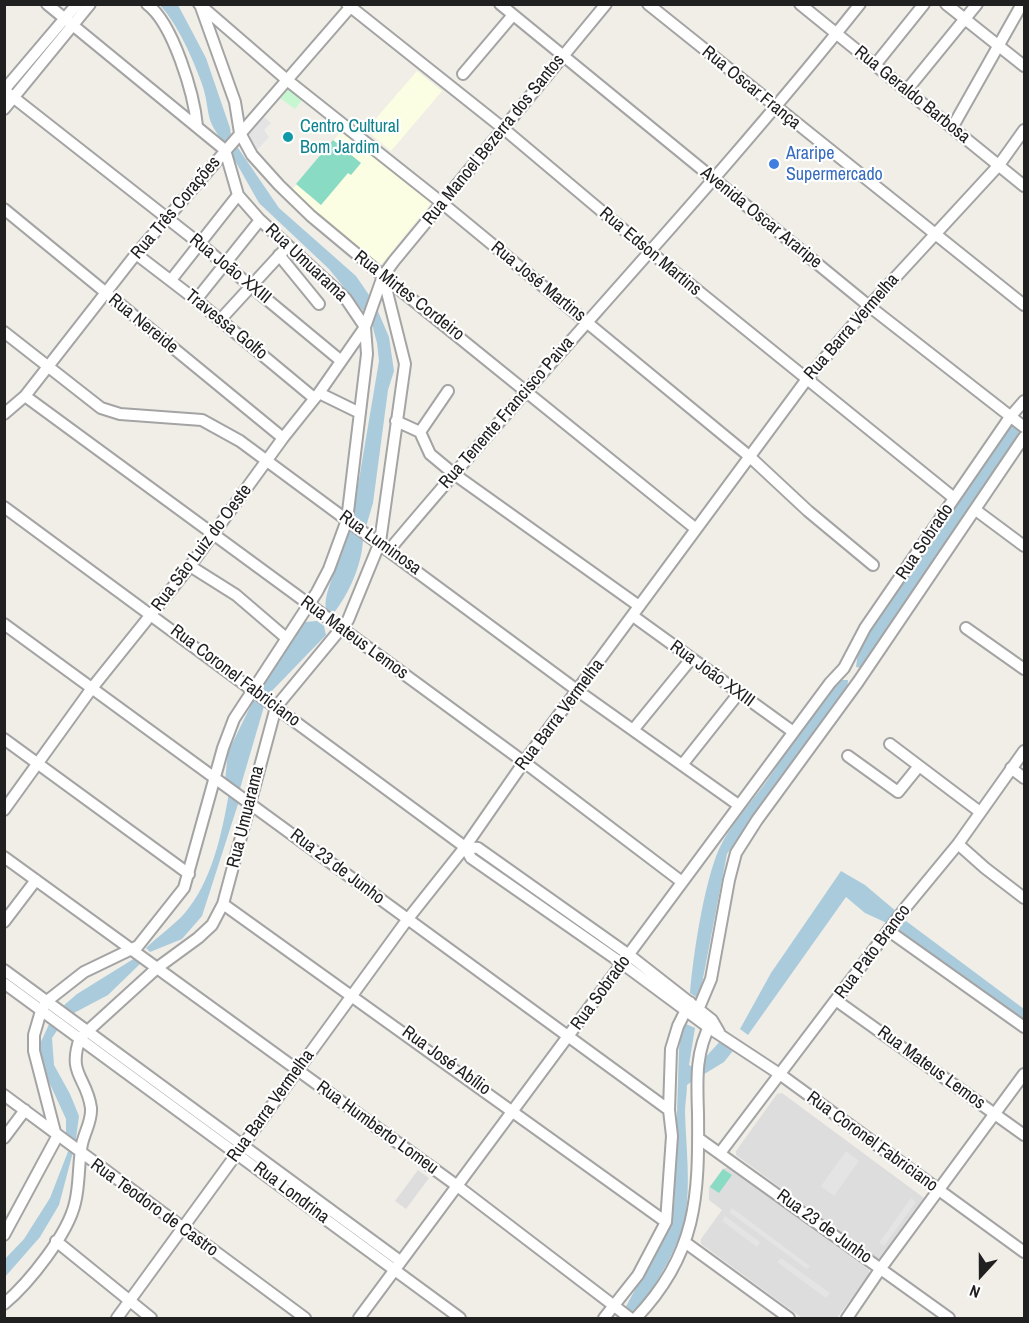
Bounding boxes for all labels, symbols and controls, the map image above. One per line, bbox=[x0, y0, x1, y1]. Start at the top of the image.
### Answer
street label: Rua Oscar França bbox=[697, 42, 805, 134]
street label: Rua Geraldo Barbosa bbox=[850, 42, 974, 148]
street label: Rua Manoel Bezerra dos Santos bbox=[418, 50, 570, 230]
place label: Centro Cultural Bom Jardim bbox=[300, 116, 399, 158]
marker: Centro Cultural Bom Jardim bbox=[281, 130, 295, 144]
place label: Araripe Supermercado bbox=[786, 143, 883, 186]
street label: Rua Três Corações bbox=[127, 152, 225, 264]
marker: Araripe Supermercado bbox=[767, 157, 781, 171]
street label: Avenida Oscar Araripe bbox=[696, 162, 826, 274]
street label: Rua Edson Martins bbox=[595, 203, 705, 301]
street label: Rua Umuarama bbox=[261, 220, 351, 306]
street label: Rua João XXIII bbox=[185, 229, 275, 309]
street label: Rua José Martins bbox=[486, 237, 590, 327]
street label: Rua Mirtes Cordeiro bbox=[350, 246, 468, 346]
street label: Rua Barra Vermelha bbox=[800, 269, 904, 385]
street label: Travessa Golfo bbox=[181, 285, 271, 365]
street label: Rua Nereide bbox=[104, 289, 182, 359]
street label: Rua Tenente Francisco Paiva bbox=[435, 333, 579, 493]
street label: Rua São Luiz do Oeste bbox=[147, 480, 257, 616]
street label: Rua Sobrado bbox=[892, 500, 958, 584]
street label: Rua Luminosa bbox=[335, 506, 425, 580]
street label: Rua Mateus Lemos bbox=[296, 592, 412, 684]
street label: Rua Coronel Fabriciano bbox=[166, 620, 304, 732]
street label: Rua João XXIII bbox=[665, 636, 759, 712]
street label: Rua Barra Vermelha bbox=[511, 655, 609, 775]
street label: Rua Umuarama bbox=[223, 764, 269, 870]
street label: Rua 23 de Junho bbox=[286, 825, 388, 909]
street label: Rua Pato Branco bbox=[831, 901, 915, 1003]
street label: Rua Sobrado bbox=[567, 951, 635, 1035]
street label: Rua José Abílio bbox=[398, 1022, 494, 1100]
street label: Rua Mateus Lemos bbox=[873, 1022, 989, 1114]
street label: Rua Barra Vermelha bbox=[223, 1046, 319, 1166]
street label: Rua Humberto Lomeu bbox=[312, 1077, 442, 1179]
street label: Rua Coronel Fabriciano bbox=[802, 1087, 942, 1197]
street label: Rua Teodoro de Castro bbox=[86, 1154, 222, 1262]
street label: Rua Londrina bbox=[249, 1157, 333, 1229]
street label: Rua 23 de Junho bbox=[772, 1185, 876, 1269]
north arrow bbox=[951, 1245, 1011, 1305]
text: N bbox=[966, 1280, 983, 1304]

